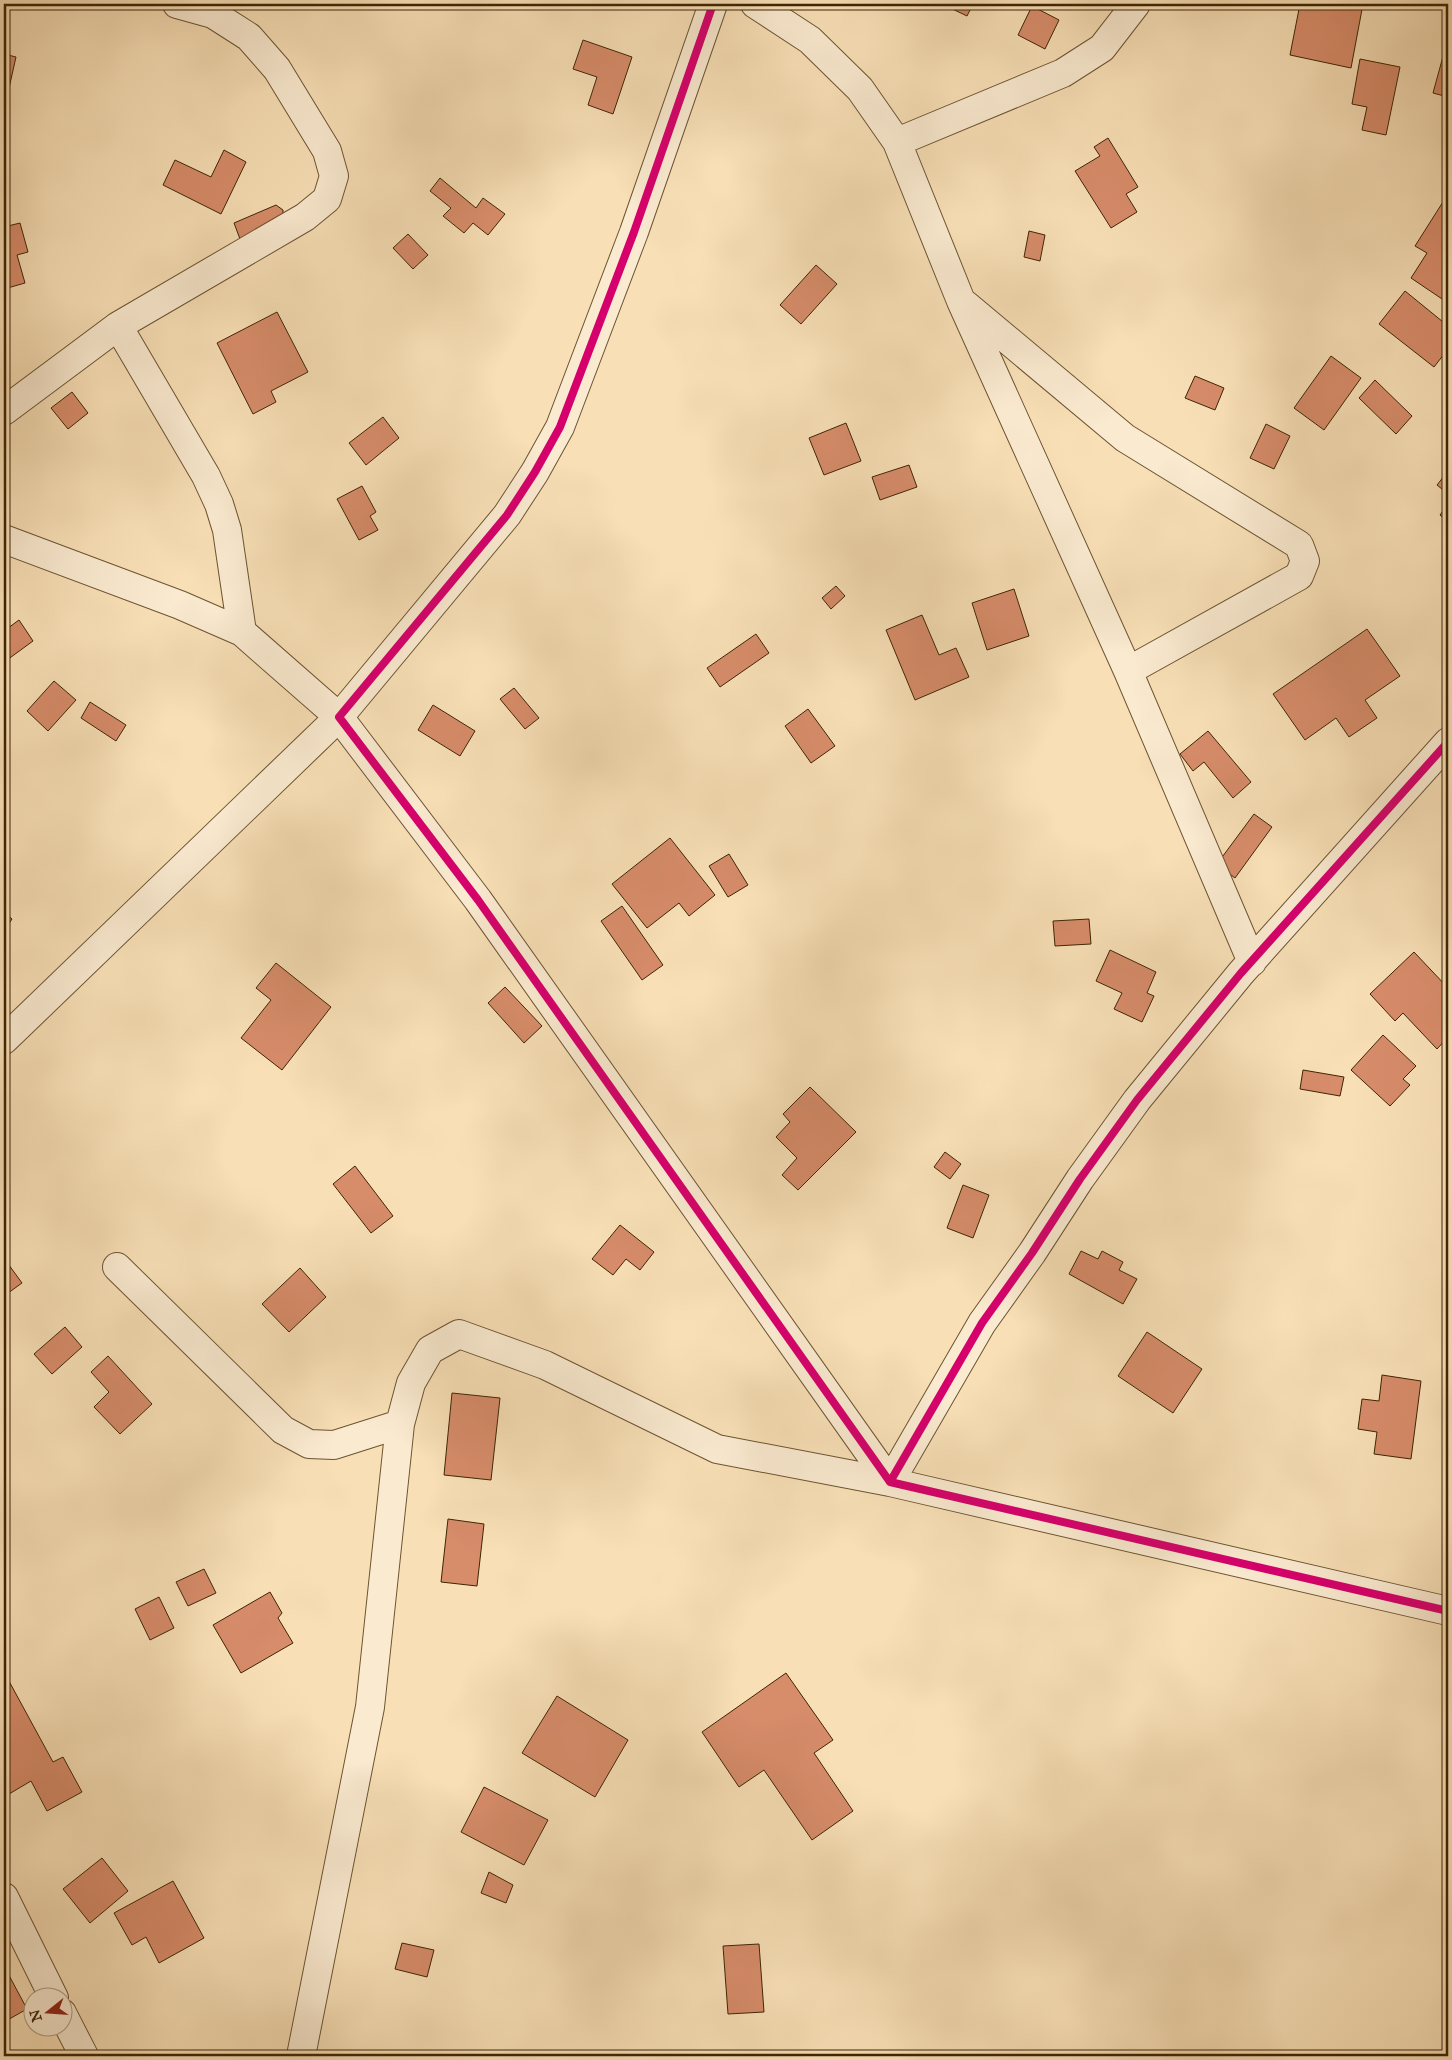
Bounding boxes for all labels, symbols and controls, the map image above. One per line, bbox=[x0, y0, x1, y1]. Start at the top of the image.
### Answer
north arrow bbox=[22, 1988, 72, 2038]
text: N bbox=[26, 2007, 46, 2024]

